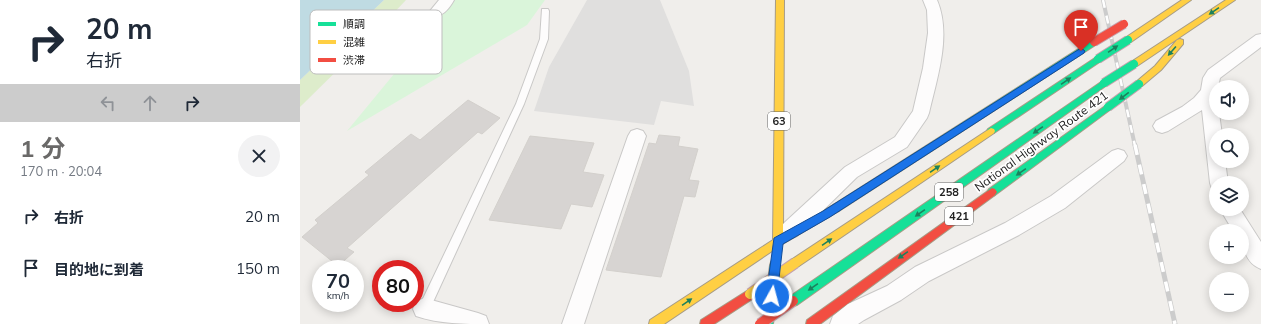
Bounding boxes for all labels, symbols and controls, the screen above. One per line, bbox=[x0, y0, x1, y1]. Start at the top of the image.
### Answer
one-way arrow bbox=[1209, 7, 1219, 15]
legend bbox=[310, 10, 442, 74]
pin bbox=[1064, 10, 1098, 51]
text: 20 m bbox=[86, 11, 152, 46]
icon: right bbox=[20, 16, 72, 68]
icon: arrive bbox=[1070, 16, 1092, 38]
text: 順調 bbox=[343, 17, 365, 31]
text: 混雑 bbox=[343, 35, 365, 49]
one-way arrow bbox=[1107, 46, 1119, 53]
one-way arrow bbox=[1168, 46, 1177, 57]
text: 右折 bbox=[86, 49, 122, 72]
text: 渋滞 bbox=[343, 53, 365, 67]
one-way arrow bbox=[1061, 77, 1071, 85]
map controls bbox=[1209, 80, 1249, 312]
button: sound bbox=[1209, 80, 1249, 120]
street label: National Highway Route 421 bbox=[972, 88, 1110, 194]
icon: left bbox=[97, 92, 119, 114]
icon: ahead bbox=[139, 92, 161, 114]
icon: right bbox=[181, 92, 203, 114]
one-way arrow bbox=[1118, 92, 1129, 100]
road number: 63 bbox=[768, 112, 790, 130]
one-way arrow bbox=[1032, 126, 1043, 134]
button: search bbox=[1209, 128, 1249, 168]
text: 1 分 bbox=[20, 133, 65, 163]
button: close bbox=[238, 135, 280, 177]
text: 170 m · 20:04 bbox=[20, 163, 102, 179]
one-way arrow bbox=[930, 165, 940, 173]
one-way arrow bbox=[1016, 168, 1026, 176]
button: layers bbox=[1209, 176, 1249, 216]
road number: 258 bbox=[935, 183, 963, 201]
icon: right bbox=[20, 205, 42, 227]
text: 20 m bbox=[245, 207, 280, 226]
road number: 421 bbox=[945, 207, 973, 225]
text: 右折 bbox=[54, 208, 84, 227]
one-way arrow bbox=[915, 209, 925, 217]
button: + bbox=[1209, 224, 1249, 264]
one-way arrow bbox=[822, 238, 832, 246]
one-way arrow bbox=[898, 251, 909, 259]
icon: arrive bbox=[20, 257, 42, 279]
text: 150 m bbox=[236, 259, 280, 278]
text: 目的地に到着 bbox=[54, 260, 144, 279]
speed limit sign: 80 bbox=[372, 260, 424, 312]
text: 70 bbox=[326, 268, 350, 293]
button: − bbox=[1209, 272, 1249, 312]
position arrow bbox=[751, 275, 793, 317]
one-way arrow bbox=[808, 283, 819, 291]
text: km/h bbox=[327, 289, 349, 302]
one-way arrow bbox=[682, 298, 692, 306]

